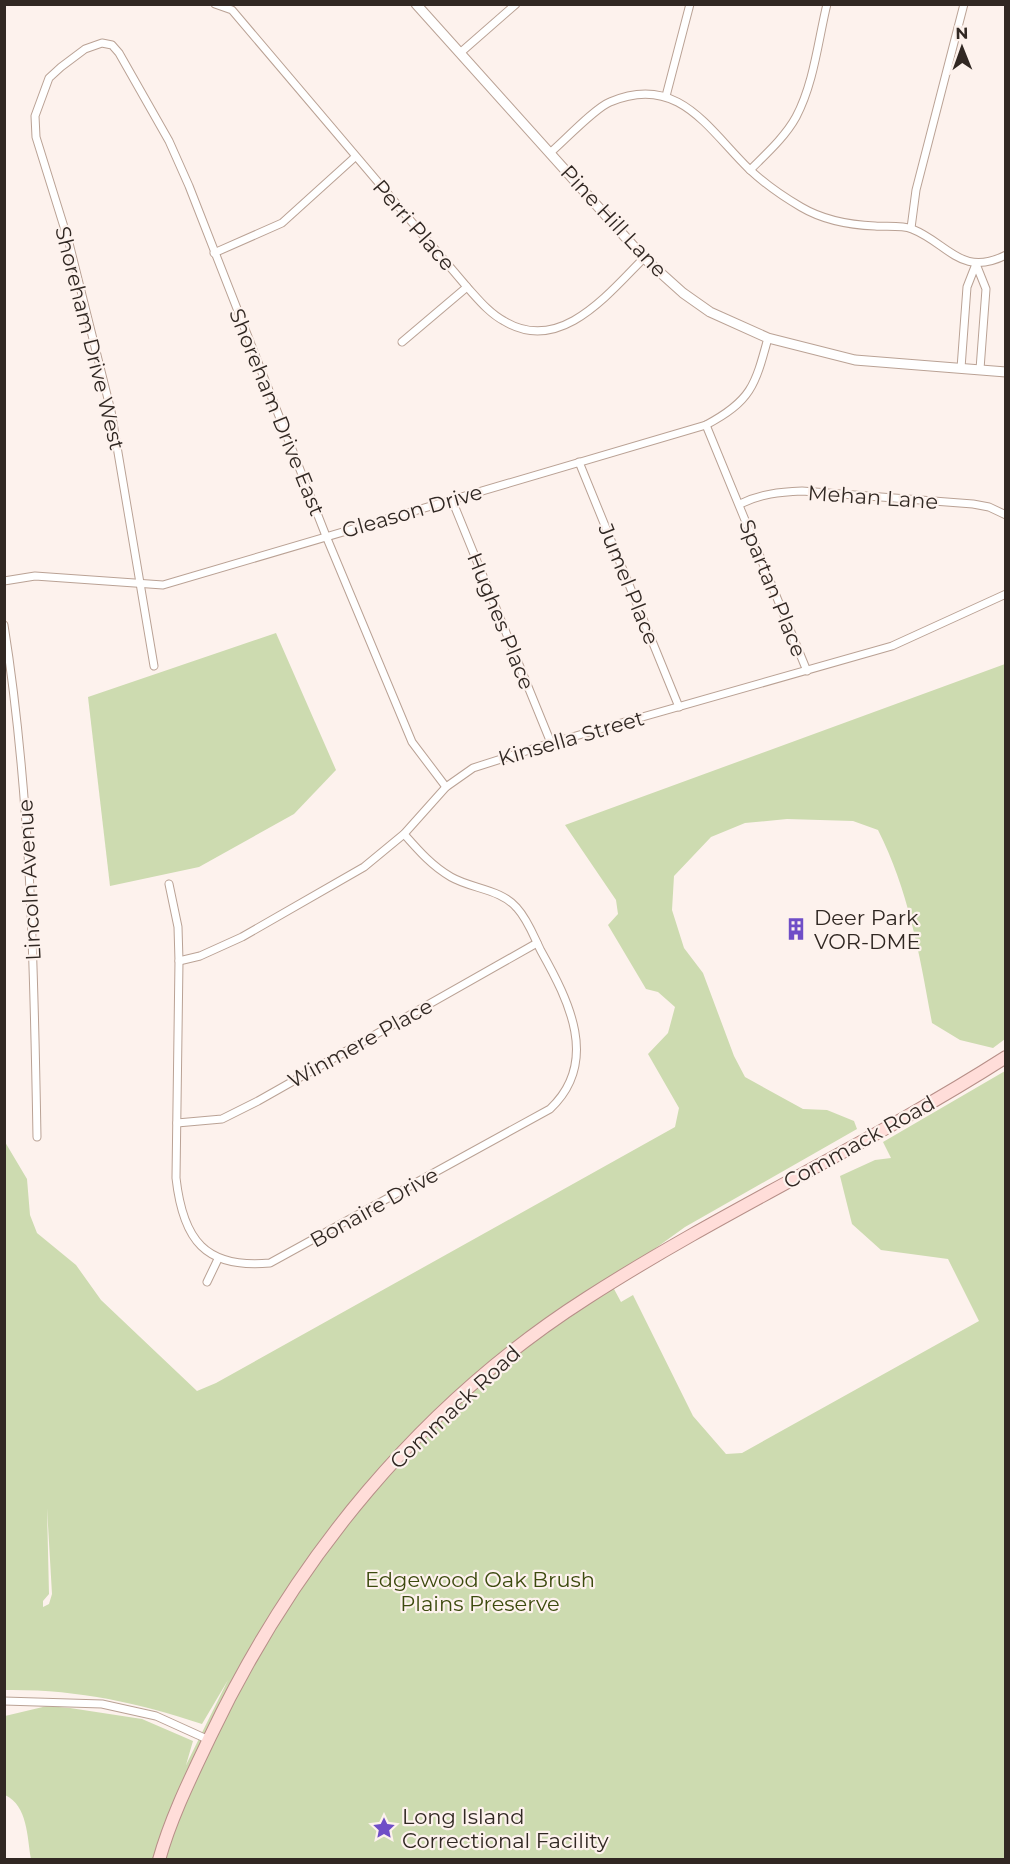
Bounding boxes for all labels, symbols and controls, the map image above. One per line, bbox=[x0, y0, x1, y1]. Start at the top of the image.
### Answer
north arrow bbox=[932, 18, 992, 78]
text: N bbox=[955, 24, 968, 43]
street label: Pine Hill Lane bbox=[556, 160, 672, 282]
street label: Perri Place bbox=[368, 174, 460, 276]
street label: Shoreham Drive West bbox=[50, 224, 130, 452]
street label: Shoreham Drive East bbox=[224, 305, 330, 519]
street label: Gleason Drive bbox=[339, 479, 485, 543]
street label: Mehan Lane bbox=[807, 480, 939, 514]
street label: Spartan Place bbox=[734, 516, 812, 660]
street label: Jumel Place bbox=[593, 519, 665, 648]
street label: Hughes Place bbox=[462, 549, 540, 693]
street label: Kinsella Street bbox=[495, 705, 647, 771]
street label: Lincoln Avenue bbox=[12, 799, 46, 961]
place label: Deer Park VOR-DME bbox=[814, 905, 921, 954]
building icon: Deer Park VOR-DME bbox=[783, 916, 809, 942]
street label: Winmere Place bbox=[283, 993, 437, 1093]
street label: Commack Road bbox=[779, 1090, 939, 1194]
street label: Bonaire Drive bbox=[306, 1162, 442, 1252]
street label: Commack Road bbox=[385, 1340, 525, 1474]
park label: Edgewood Oak Brush Plains Preserve bbox=[365, 1567, 595, 1616]
place label: Long Island Correctional Facility bbox=[402, 1804, 609, 1853]
place icon: Long Island Correctional Facility bbox=[371, 1815, 397, 1841]

